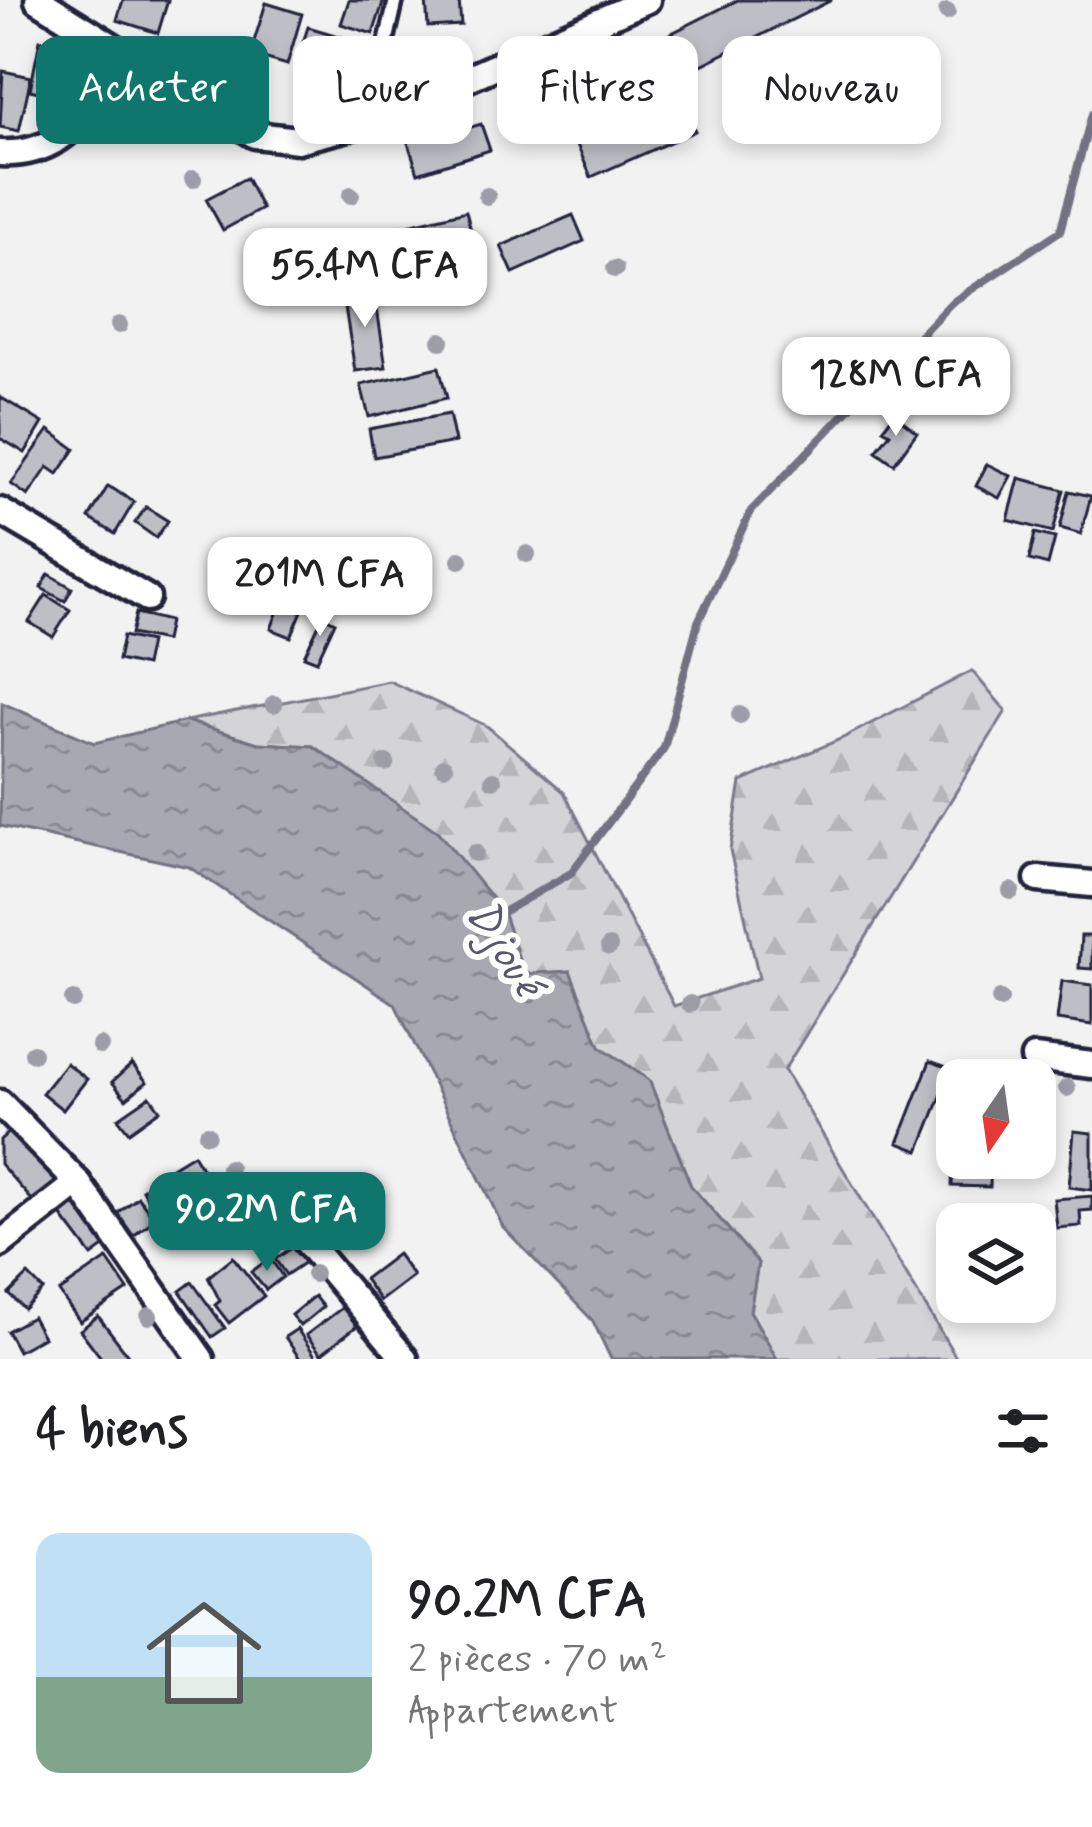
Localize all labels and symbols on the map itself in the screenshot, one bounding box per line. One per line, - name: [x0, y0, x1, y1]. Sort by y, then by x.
- pin: 55.4M CFA: [228, 228, 502, 330]
- pin: 128M CFA: [772, 337, 1020, 439]
- pin: 201M CFA: [196, 537, 444, 639]
- water label: Djoué: [451, 889, 559, 1013]
- north arrow: [936, 1059, 1056, 1179]
- pin: 90.2M CFA: [130, 1172, 404, 1274]

